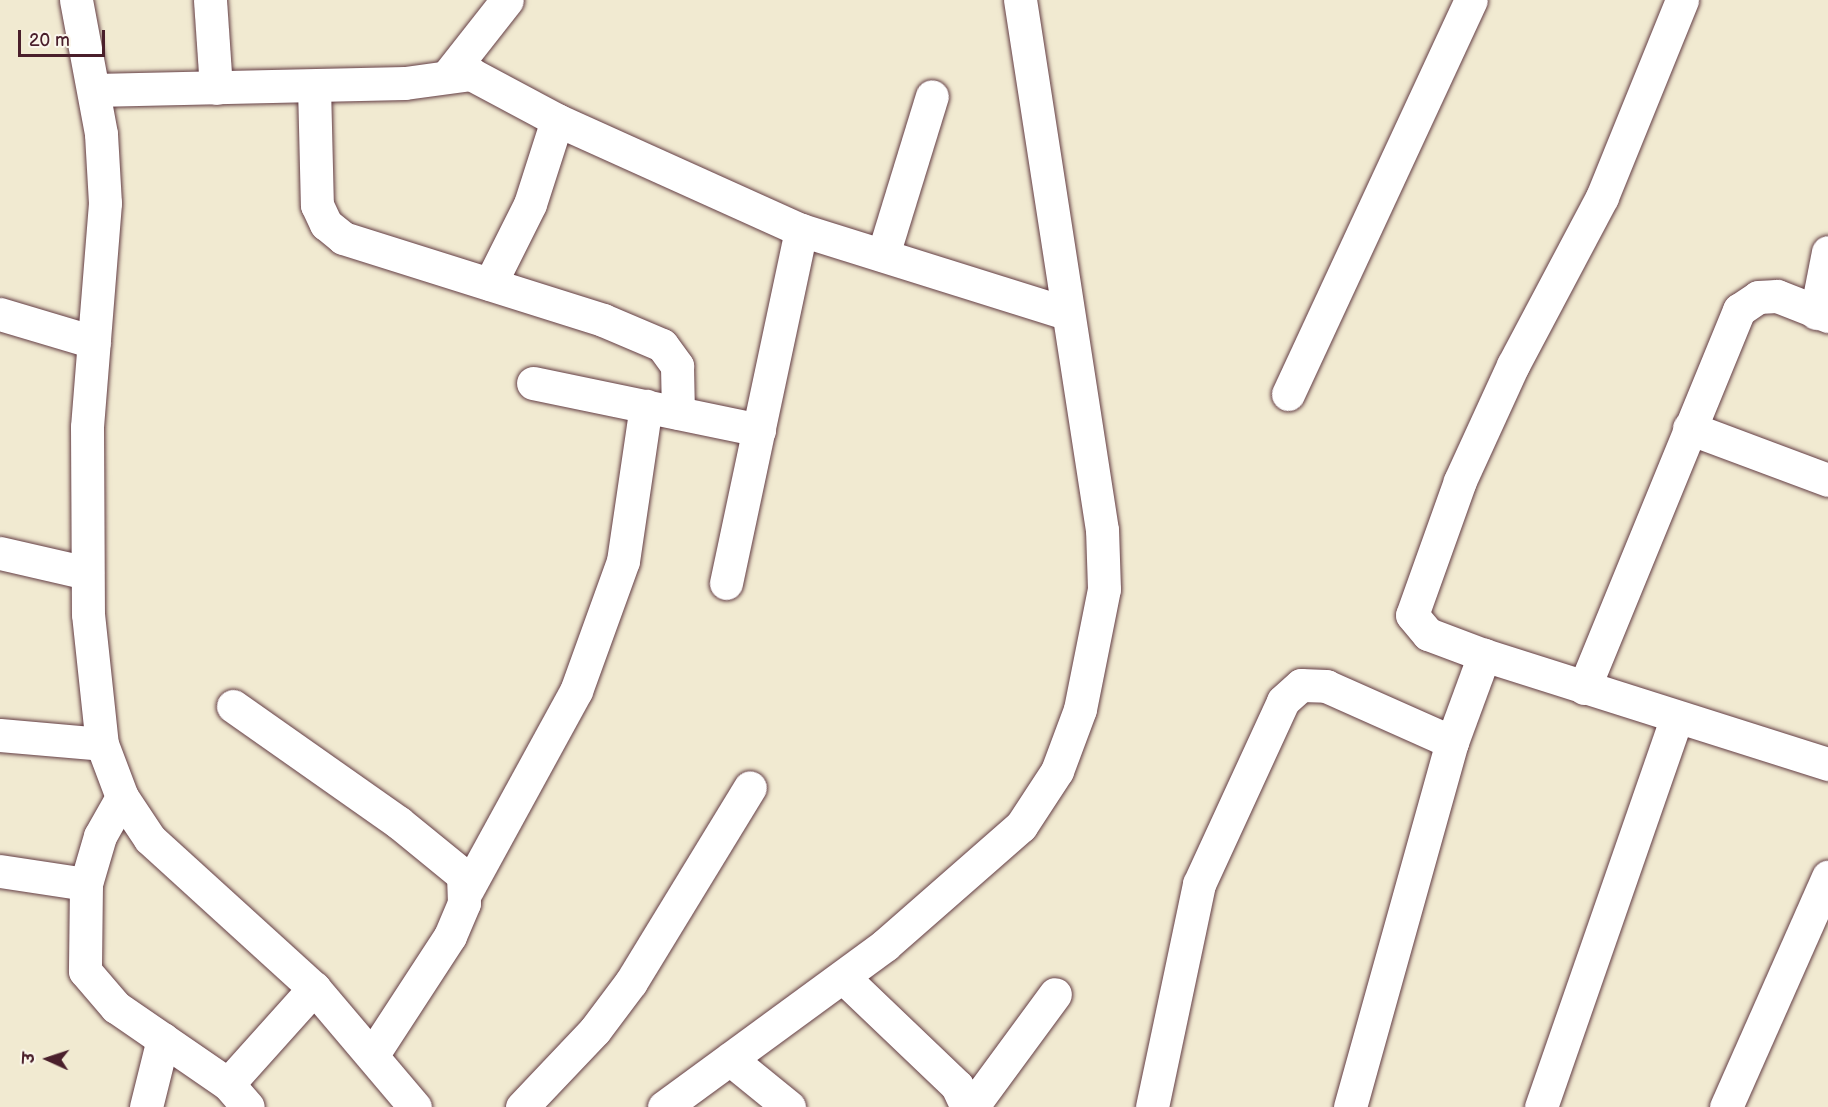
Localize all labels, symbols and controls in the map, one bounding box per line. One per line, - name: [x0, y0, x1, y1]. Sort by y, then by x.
- scale bar: [21, 18, 108, 56]
- text: 20 m: [29, 30, 70, 51]
- north arrow: [18, 1029, 78, 1089]
- text: उ: [20, 1052, 39, 1064]

